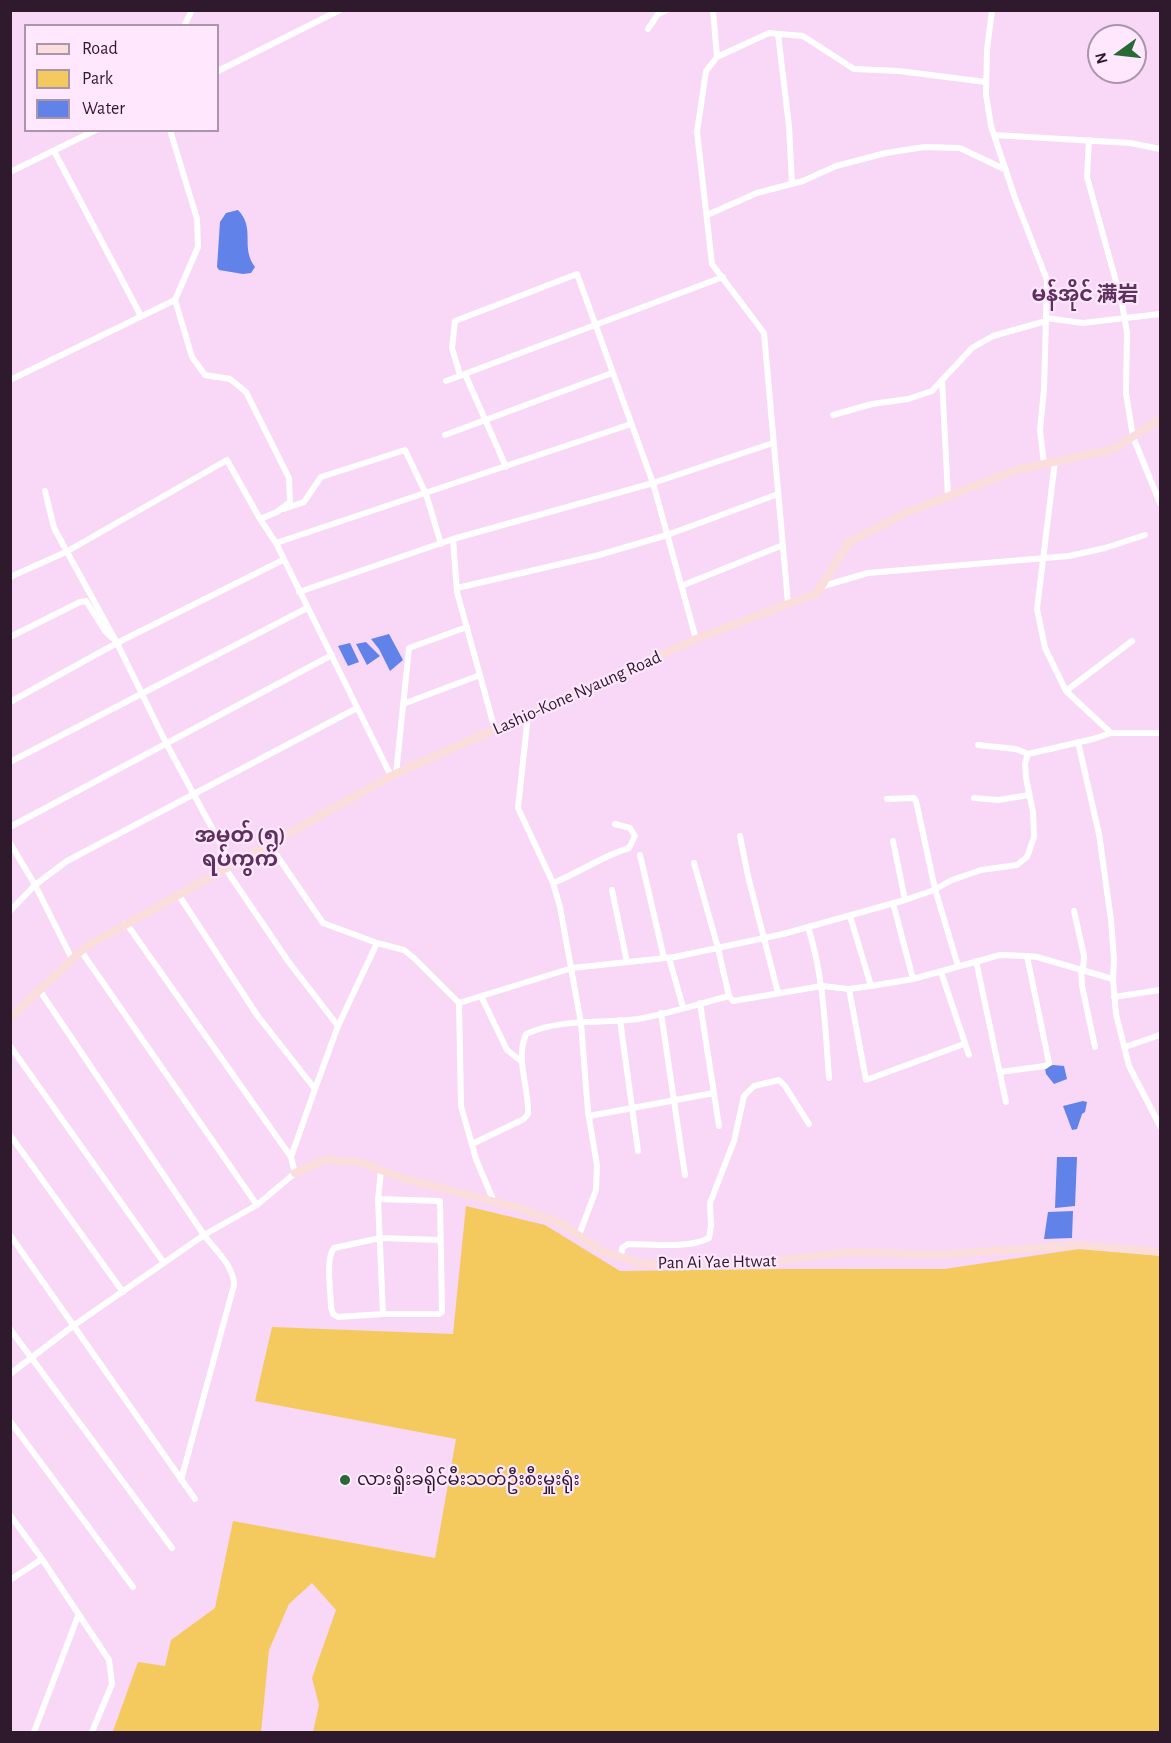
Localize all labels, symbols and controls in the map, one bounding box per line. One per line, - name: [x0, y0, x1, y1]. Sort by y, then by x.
- legend: [24, 24, 219, 132]
- north arrow: [1087, 24, 1147, 84]
- text: Road: [82, 40, 118, 58]
- text: N: [1092, 51, 1111, 66]
- text: Park: [82, 70, 113, 88]
- text: Water: [82, 100, 125, 118]
- district label: မန်အိုင် 满岩: [1032, 282, 1138, 308]
- street label: Lashio-Kone Nyaung Road: [490, 646, 664, 740]
- district label: အမှတ် (၅) ရပ်ကွက်: [195, 823, 285, 873]
- street label: Pan Ai Yae Htwat: [657, 1250, 777, 1274]
- place label: လားရှိုးခရိုင်မီးသတ်ဦးစီးမှူးရုံး: [357, 1469, 580, 1491]
- marker: လားရှိုးခရိုင်မီးသတ်ဦးစီးမှူးရုံး: [338, 1473, 352, 1487]

